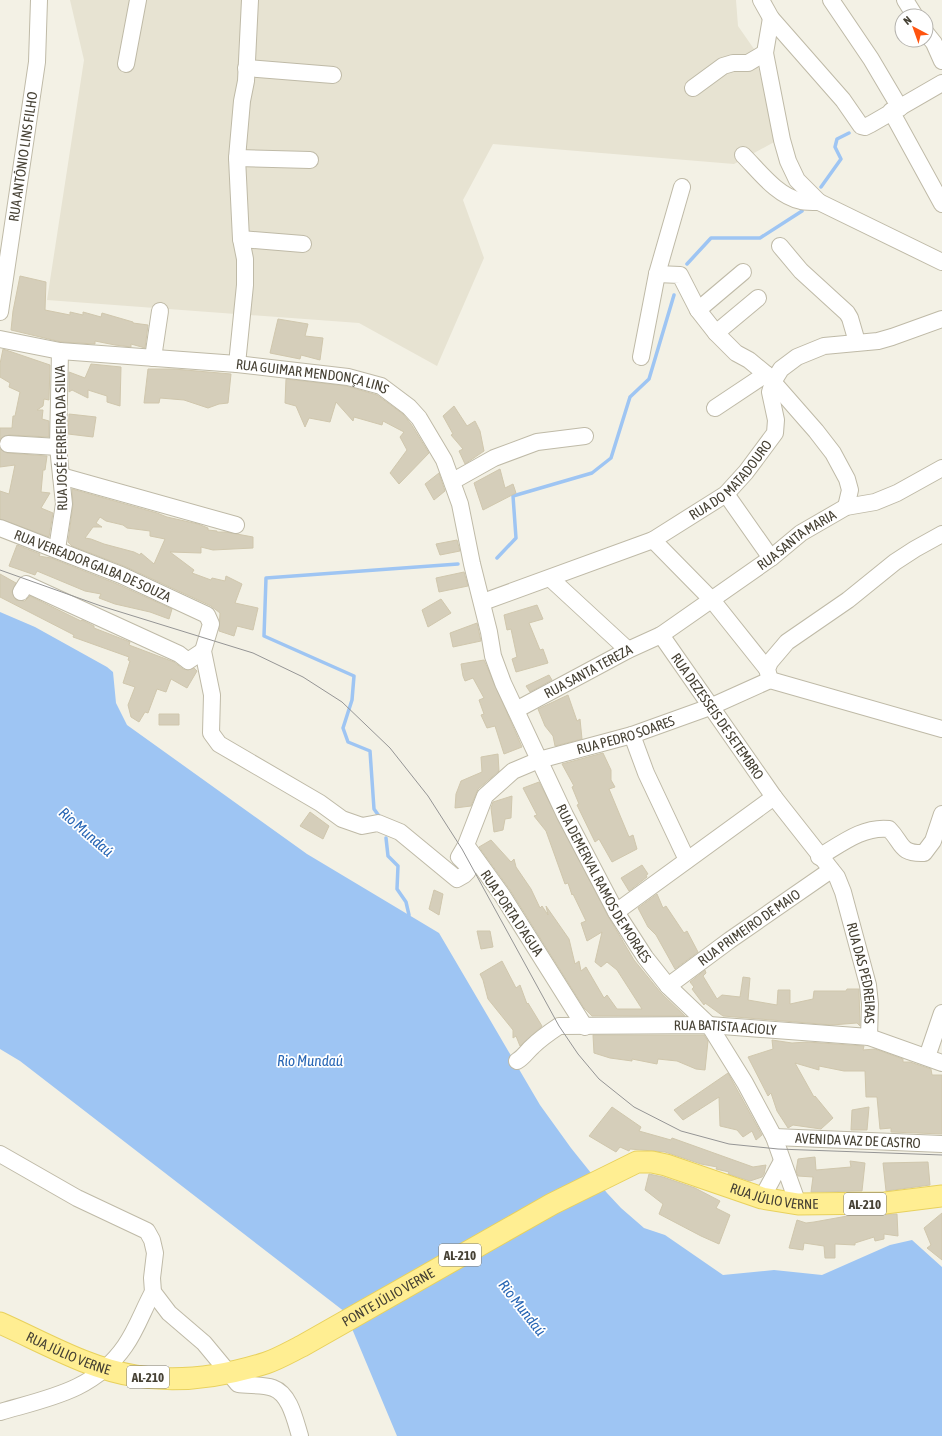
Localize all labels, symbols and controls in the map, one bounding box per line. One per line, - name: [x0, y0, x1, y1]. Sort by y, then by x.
- north arrow: [894, 8, 934, 48]
- text: N: [901, 14, 914, 27]
- street label: RUA ANTÔNIO LINS FILHO: [5, 91, 41, 223]
- street label: RUA GUIMAR MENDONÇA LINS: [235, 356, 392, 397]
- street label: RUA JOSÉ FERREIRA DA SILVA: [52, 365, 70, 511]
- street label: RUA DO MATADOURO: [686, 437, 775, 523]
- street label: RUA SANTA MARIA: [754, 507, 839, 573]
- street label: RUA VEREADOR GALBA DE SOUZA: [12, 526, 174, 605]
- street label: RUA SANTA TEREZA: [541, 641, 635, 701]
- street label: RUA DEZESSEIS DE SETEMBRO: [668, 650, 767, 782]
- street label: RUA PEDRO SOARES: [575, 712, 677, 758]
- street label: RUA DEMERVAL RAMOS DE MORAES: [553, 802, 654, 966]
- water label: Rio Mundaú: [56, 804, 117, 860]
- street label: RUA PORTA D'AGUA: [477, 867, 547, 959]
- street label: RUA PRIMEIRO DE MAIO: [695, 886, 803, 969]
- street label: RUA DAS PEDREIRAS: [844, 921, 878, 1024]
- street label: RUA BATISTA ACIOLY: [674, 1017, 778, 1038]
- water label: Rio Mundaú: [277, 1052, 343, 1069]
- street label: AVENIDA VAZ DE CASTRO: [795, 1130, 921, 1151]
- street label: RUA JÚLIO VERNE: [728, 1180, 818, 1212]
- road number: AL-210: [844, 1193, 886, 1215]
- road number: AL-210: [439, 1244, 481, 1266]
- street label: PONTE JÚLIO VERNE: [339, 1265, 437, 1330]
- water label: Rio Mundaú: [495, 1276, 549, 1339]
- street label: RUA JÚLIO VERNE: [24, 1328, 113, 1378]
- road number: AL-210: [127, 1366, 169, 1388]

